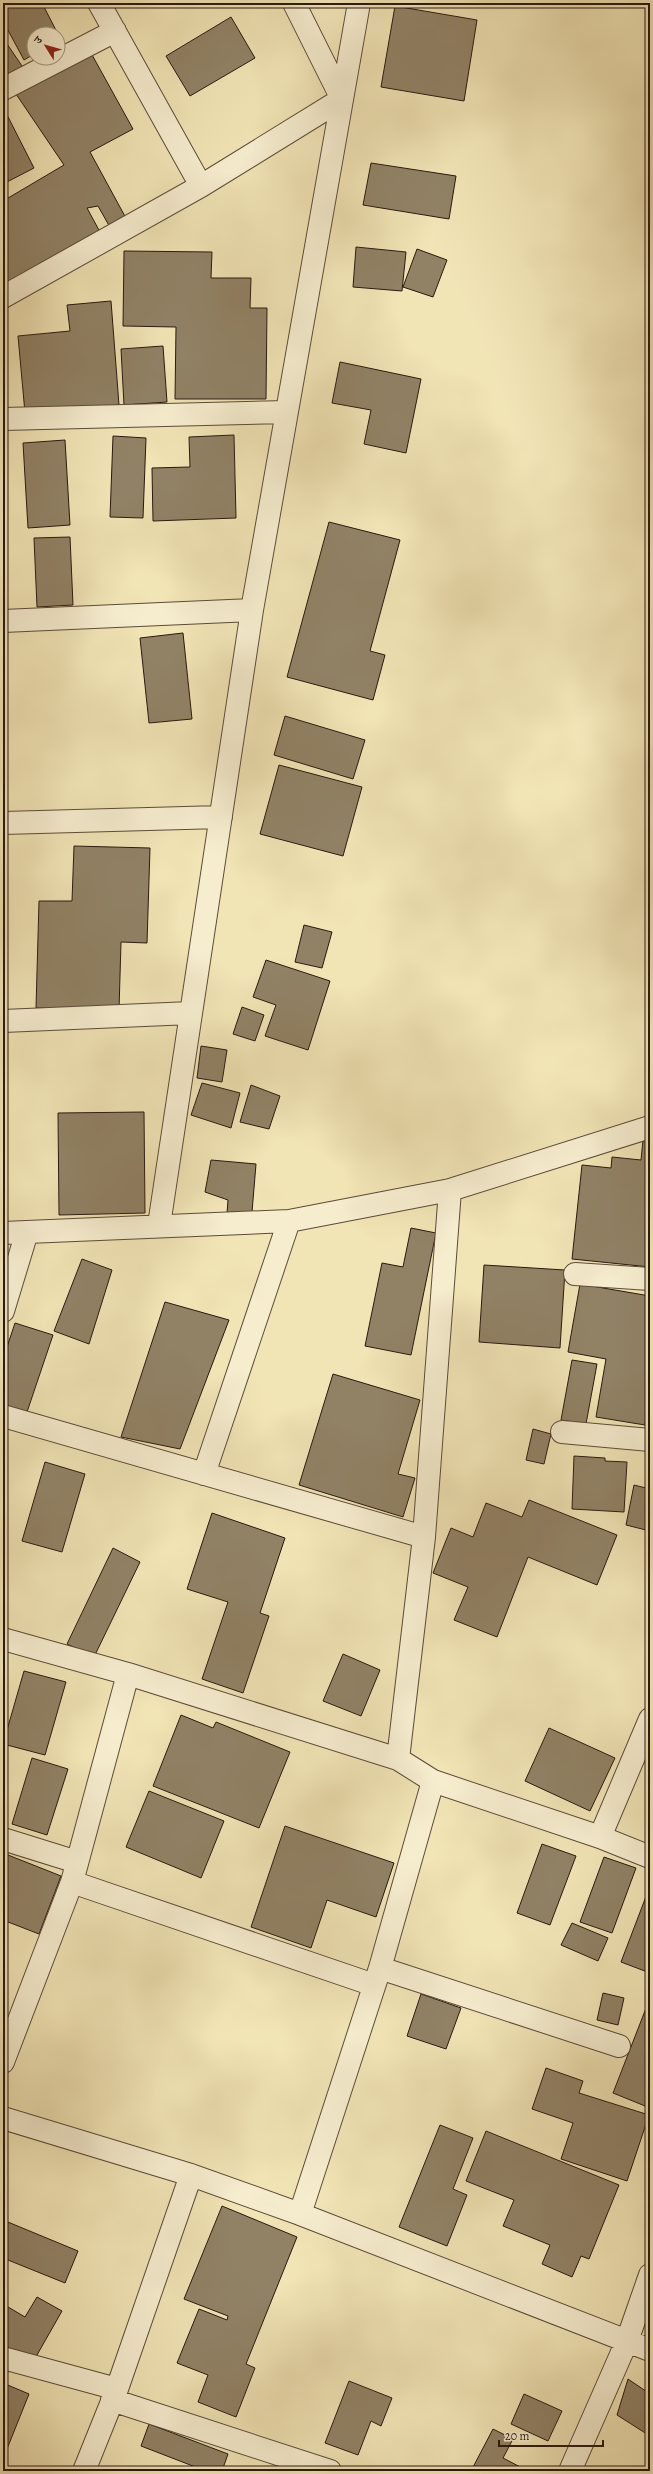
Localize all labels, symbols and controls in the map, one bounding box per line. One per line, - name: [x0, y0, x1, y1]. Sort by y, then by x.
- north arrow: [26, 26, 66, 66]
- text: उ: [30, 32, 47, 48]
- scale bar: [499, 2422, 603, 2448]
- text: 20 m: [505, 2428, 529, 2444]

